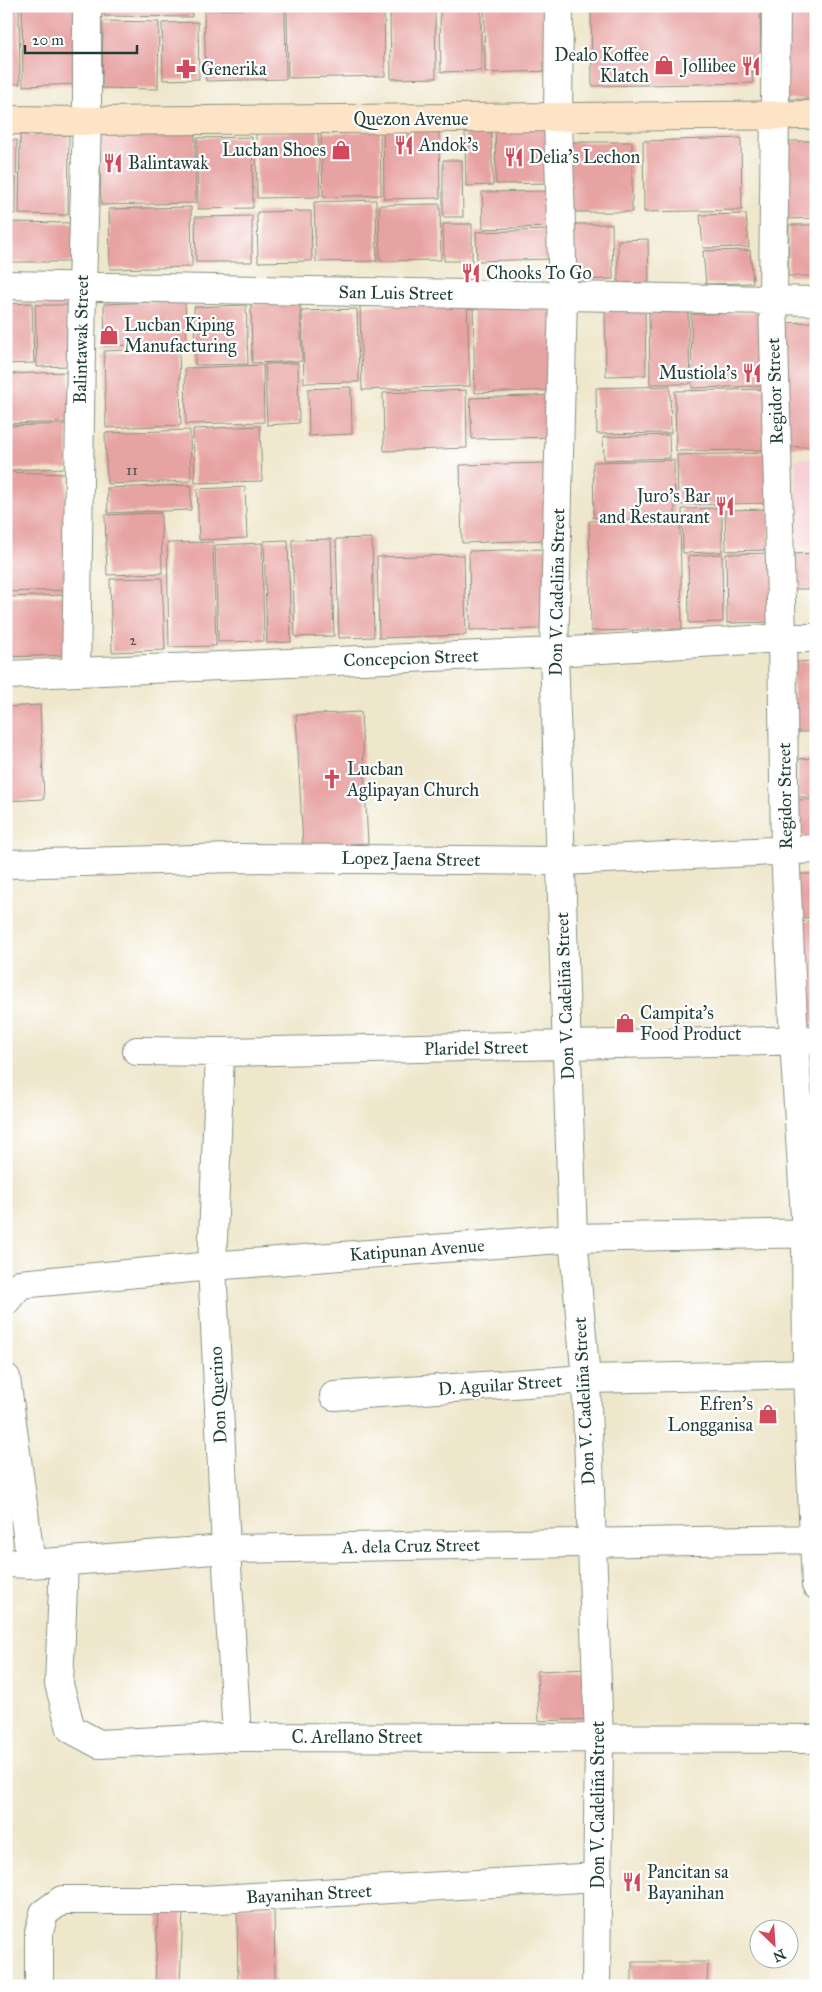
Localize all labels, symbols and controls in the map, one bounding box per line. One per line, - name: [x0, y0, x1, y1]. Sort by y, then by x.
- scale bar: [25, 22, 138, 54]
- text: 20 m: [32, 31, 64, 49]
- place label: Dealo Koffee Klatch: [554, 44, 649, 87]
- shop icon: Dealo Koffee Klatch: [653, 54, 675, 76]
- place label: Jollibee: [680, 55, 736, 78]
- restaurant icon: Jollibee: [740, 55, 762, 77]
- pharmacy icon: Generika: [175, 58, 197, 80]
- place label: Generika: [201, 58, 267, 80]
- street label: Quezon Avenue: [353, 108, 469, 130]
- restaurant icon: Andok's: [393, 134, 415, 156]
- place label: Andok's: [418, 134, 478, 156]
- place label: Lucban Shoes: [222, 139, 326, 161]
- shop icon: Lucban Shoes: [330, 139, 352, 161]
- restaurant icon: Delia's Lechon: [503, 146, 525, 168]
- place label: Delia's Lechon: [529, 146, 640, 168]
- restaurant icon: Balintawak: [102, 152, 124, 174]
- place label: Balintawak: [128, 152, 209, 174]
- restaurant icon: Chooks To Go: [460, 262, 482, 284]
- place label: Chooks To Go: [486, 262, 592, 284]
- street label: Balintawak Street: [69, 274, 93, 404]
- street label: San Luis Street: [339, 281, 454, 305]
- place label: Lucban Kiping Manufacturing: [124, 314, 237, 358]
- shop icon: Lucban Kiping Manufacturing: [98, 324, 120, 346]
- street label: Regidor Street: [762, 337, 789, 445]
- place label: Mustiola's: [659, 362, 737, 384]
- restaurant icon: Mustiola's: [741, 362, 763, 384]
- house number: 11: [126, 461, 138, 479]
- place label: Juro's Bar and Restaurant: [599, 485, 711, 528]
- restaurant icon: Juro's Bar and Restaurant: [714, 495, 736, 517]
- street label: Don V. Cadeliña Street: [545, 507, 569, 676]
- house number: 2: [129, 631, 137, 649]
- street label: Concepcion Street: [343, 645, 480, 671]
- street label: Regidor Street: [773, 742, 798, 850]
- place label: Lucban Aglipayan Church: [346, 758, 479, 802]
- church icon: Lucban Aglipayan Church: [321, 768, 343, 790]
- street label: Lopez Jaena Street: [341, 847, 481, 872]
- street label: Don V. Cadeliña Street: [551, 911, 579, 1080]
- place label: Campita's Food Product: [640, 1002, 742, 1045]
- shop icon: Campita's Food Product: [614, 1012, 636, 1034]
- street label: Plaridel Street: [424, 1036, 529, 1060]
- street label: Katipunan Avenue: [349, 1234, 485, 1266]
- street label: Don V. Cadeliña Street: [569, 1316, 599, 1486]
- street label: Don Querino: [204, 1346, 232, 1444]
- street label: D. Aguilar Street: [437, 1370, 564, 1401]
- place label: Efren's Longganisa: [668, 1393, 753, 1437]
- shop icon: Efren's Longganisa: [757, 1403, 779, 1425]
- street label: A. dela Cruz Street: [341, 1534, 481, 1558]
- street label: Don V. Cadeliña Street: [587, 1720, 609, 1889]
- street label: C. Arellano Street: [291, 1726, 423, 1748]
- place label: Pancitan sa Bayanihan: [647, 1861, 729, 1904]
- restaurant icon: Pancitan sa Bayanihan: [621, 1871, 643, 1893]
- street label: Bayanihan Street: [246, 1880, 373, 1908]
- north arrow: [750, 1920, 800, 1970]
- text: N: [770, 1945, 788, 1966]

